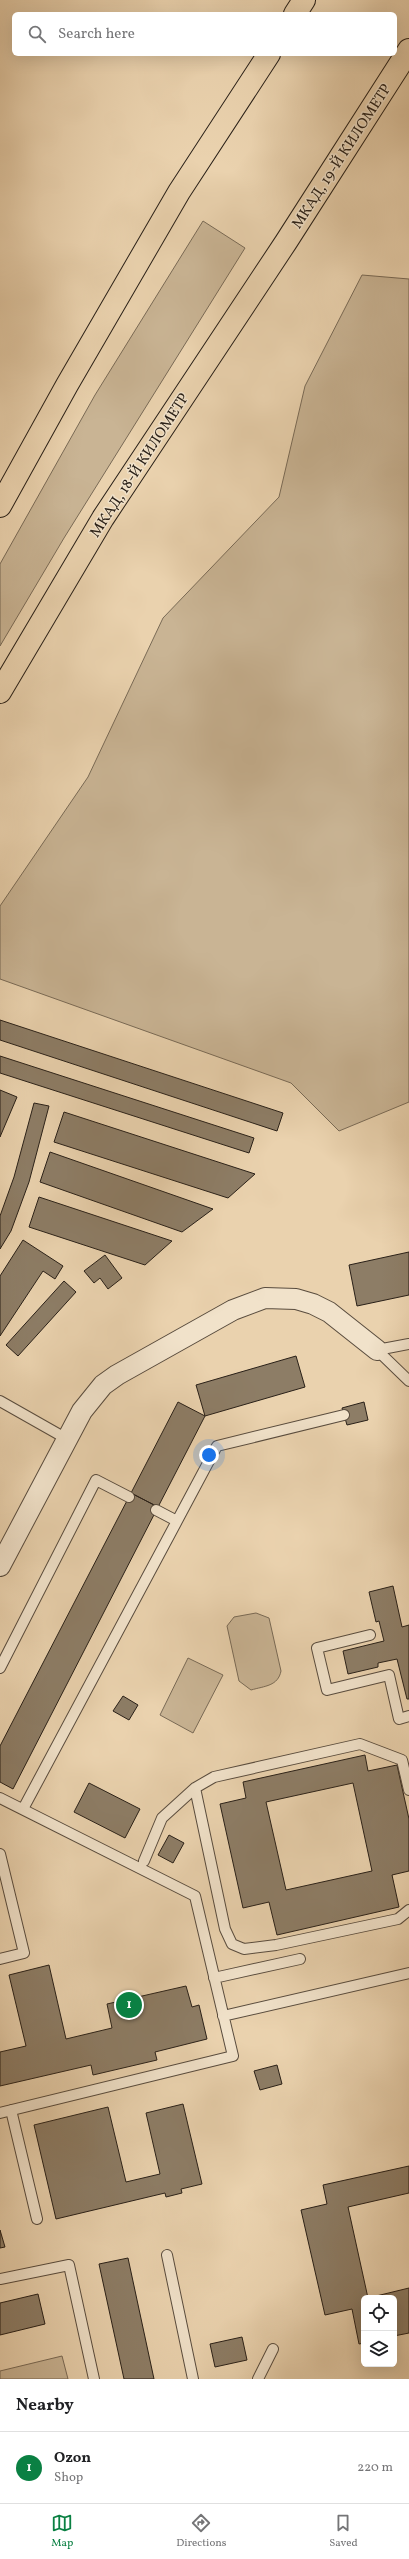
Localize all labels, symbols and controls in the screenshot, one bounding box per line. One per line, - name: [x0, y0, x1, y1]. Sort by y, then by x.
- search box: [12, 12, 397, 56]
- icon: search: [26, 23, 48, 45]
- text: Search here: [58, 24, 135, 45]
- street label: МКАД, 19-Й КИЛОМЕТР: [287, 80, 397, 233]
- street label: МКАД, 18-Й КИЛОМЕТР: [86, 389, 195, 542]
- your location: [199, 1445, 219, 1465]
- pin: 1: [116, 1990, 142, 2020]
- map controls: [361, 2295, 397, 2367]
- button: locate: [361, 2295, 397, 2331]
- button: layers: [361, 2331, 397, 2367]
- text: Nearby: [16, 2394, 74, 2417]
- text: Ozon: [54, 2448, 91, 2469]
- text: 1: [26, 2459, 32, 2477]
- text: 220 m: [357, 2459, 393, 2477]
- text: Shop: [54, 2469, 83, 2487]
- tab: Map: [51, 2512, 73, 2551]
- tab: Directions: [176, 2512, 227, 2551]
- tab: Saved: [329, 2512, 358, 2551]

